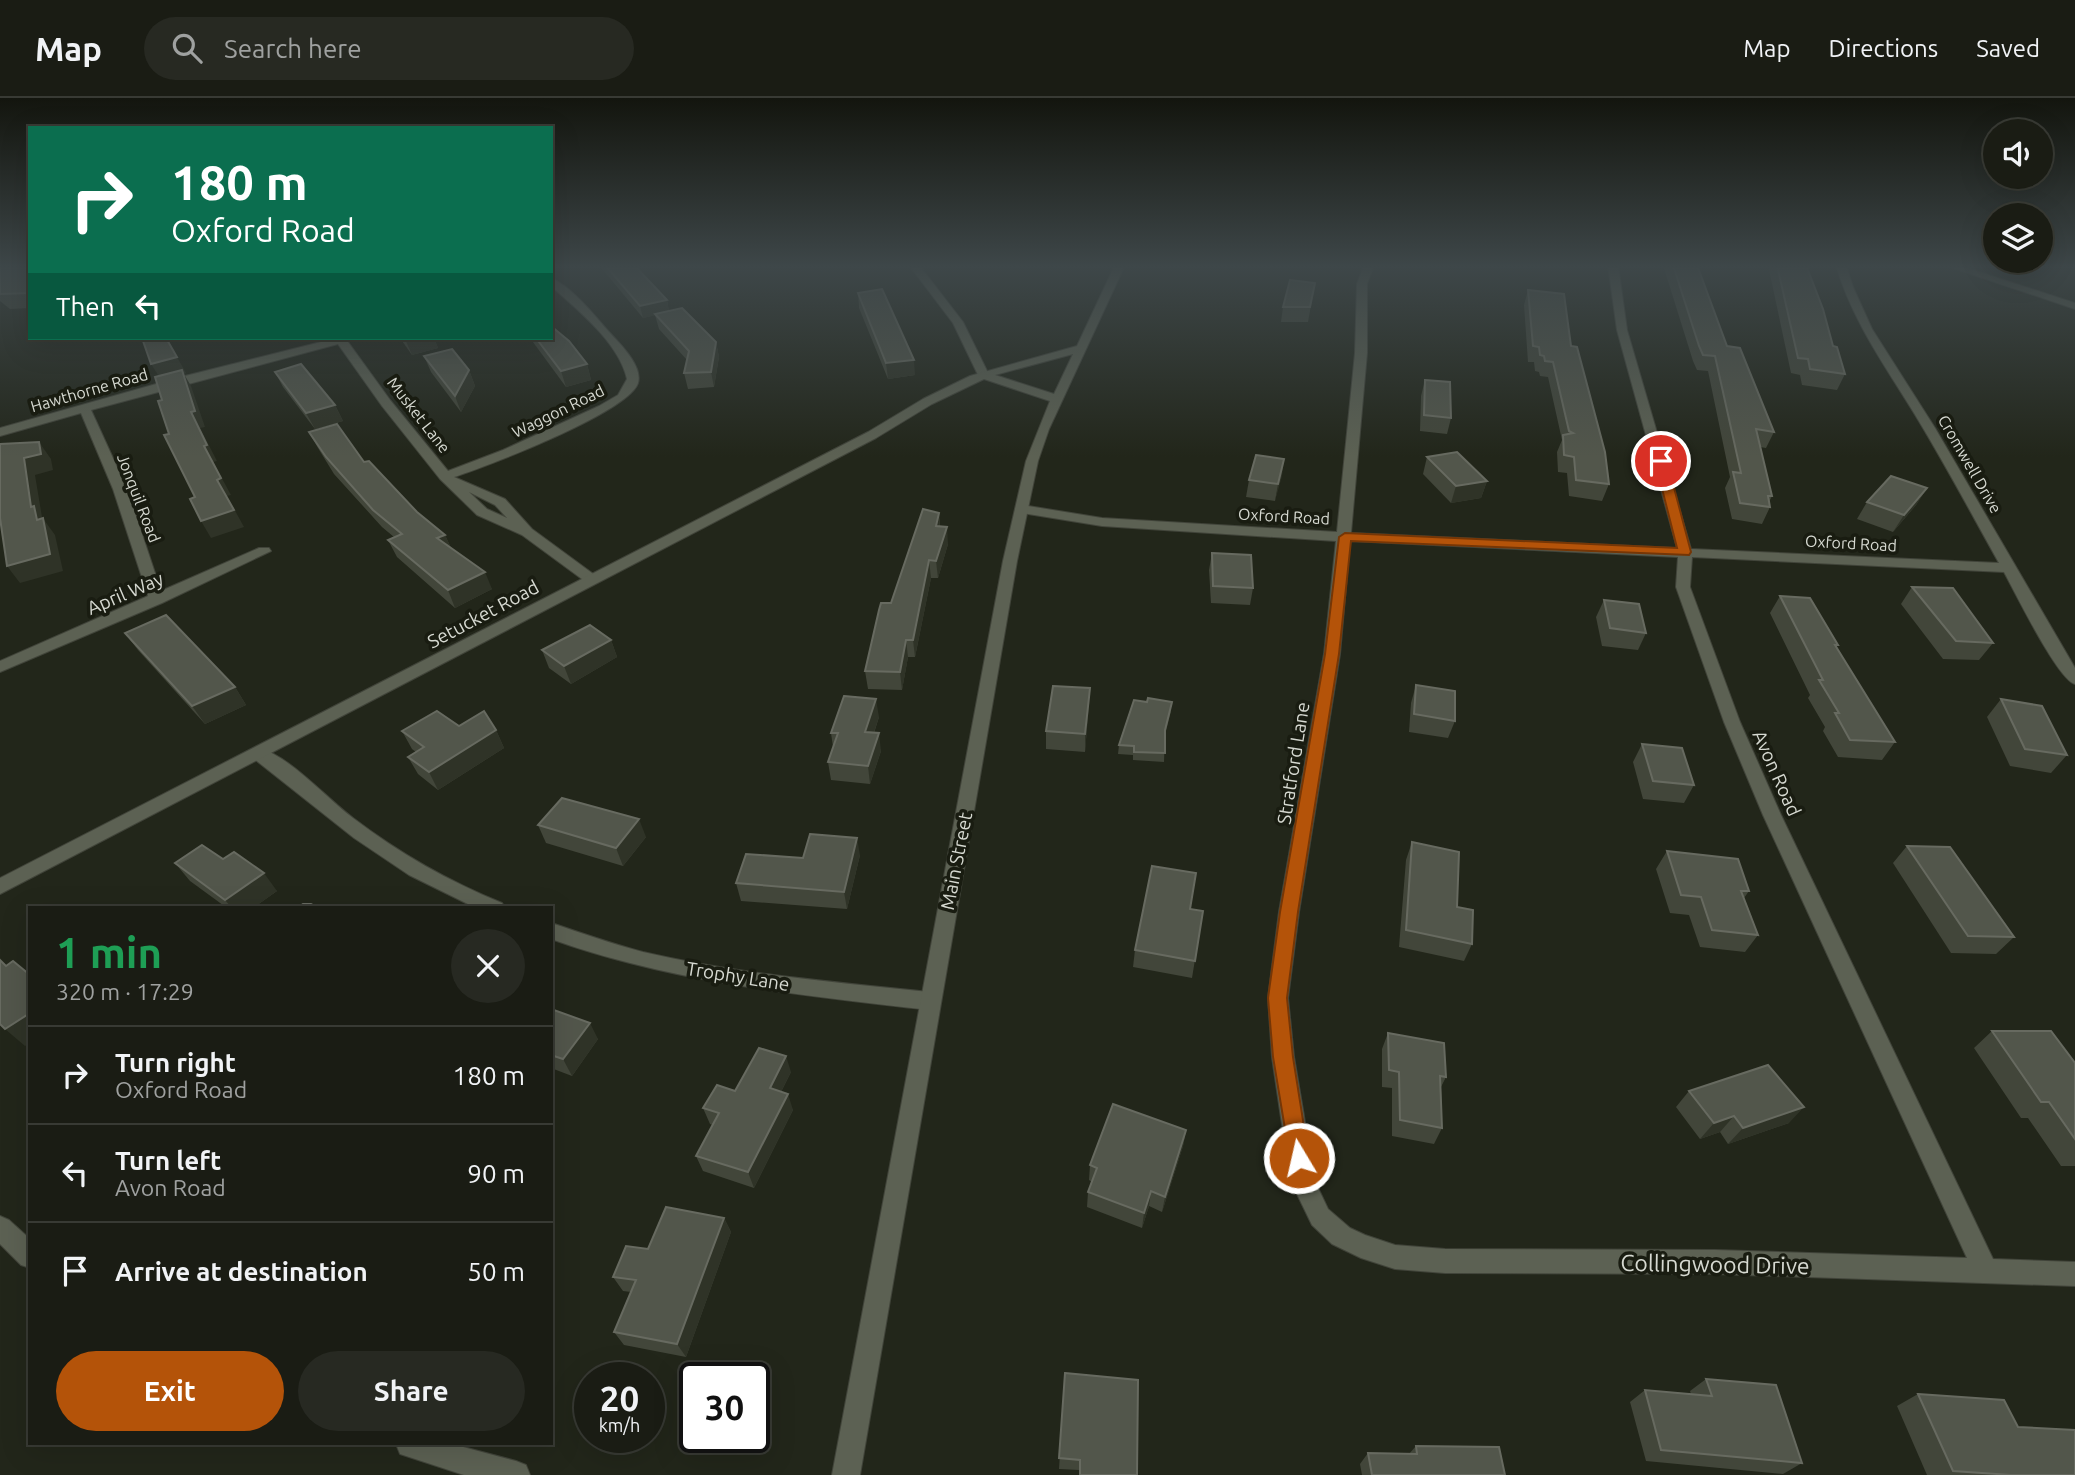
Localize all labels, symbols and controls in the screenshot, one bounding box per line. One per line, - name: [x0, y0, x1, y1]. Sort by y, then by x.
- search box: [144, 17, 634, 80]
- icon: search: [168, 29, 206, 67]
- text: Map: [35, 30, 102, 67]
- text: Search here: [224, 34, 362, 63]
- text: Map: [1743, 35, 1790, 62]
- text: Directions: [1828, 35, 1938, 62]
- text: Saved: [1976, 35, 2040, 62]
- map controls: [1983, 119, 2053, 273]
- button: sound: [1983, 119, 2053, 189]
- icon: right: [56, 154, 147, 245]
- text: 180 m: [171, 154, 308, 209]
- button: layers: [1983, 203, 2053, 273]
- text: Oxford Road: [171, 212, 355, 248]
- icon: left: [129, 287, 167, 325]
- text: Then: [56, 292, 115, 321]
- street label: Hawthorne Road: [28, 365, 150, 415]
- street label: Musket Lane: [384, 374, 454, 456]
- street label: Waggon Road: [509, 381, 607, 441]
- street label: Cromwell Drive: [1935, 412, 2005, 516]
- pin: [1631, 431, 1691, 491]
- icon: arrive: [1642, 442, 1680, 480]
- street label: Jonquil Road: [114, 451, 164, 545]
- street label: Oxford Road: [1238, 505, 1330, 527]
- street label: Oxford Road: [1805, 532, 1897, 554]
- street label: April Way: [84, 567, 166, 619]
- street label: Setucket Road: [424, 575, 542, 653]
- street label: Stratford Lane: [1272, 700, 1314, 826]
- street label: Avon Road: [1748, 727, 1806, 819]
- street label: Main Street: [936, 810, 976, 912]
- text: 1 min: [56, 929, 162, 976]
- button: close: [451, 929, 525, 1003]
- street label: Trophy Lane: [685, 957, 791, 995]
- text: 320 m · 17:29: [56, 979, 194, 1004]
- text: Turn right: [115, 1048, 236, 1077]
- icon: right: [56, 1056, 94, 1094]
- text: 180 m: [453, 1061, 525, 1090]
- text: Oxford Road: [115, 1077, 247, 1102]
- position arrow: [1262, 1121, 1336, 1195]
- text: Turn left: [115, 1146, 221, 1175]
- icon: left: [56, 1154, 94, 1192]
- text: 90 m: [467, 1159, 525, 1188]
- text: Avon Road: [115, 1175, 226, 1200]
- street label: Collingwood Drive: [1620, 1250, 1810, 1278]
- icon: arrive: [56, 1252, 94, 1290]
- text: Arrive at destination: [115, 1257, 368, 1286]
- text: 50 m: [467, 1257, 525, 1286]
- button: Exit: [56, 1351, 284, 1431]
- button: Share: [298, 1351, 525, 1431]
- speed limit sign: 30: [679, 1362, 770, 1453]
- text: 20: [600, 1378, 639, 1418]
- text: km/h: [599, 1415, 640, 1435]

